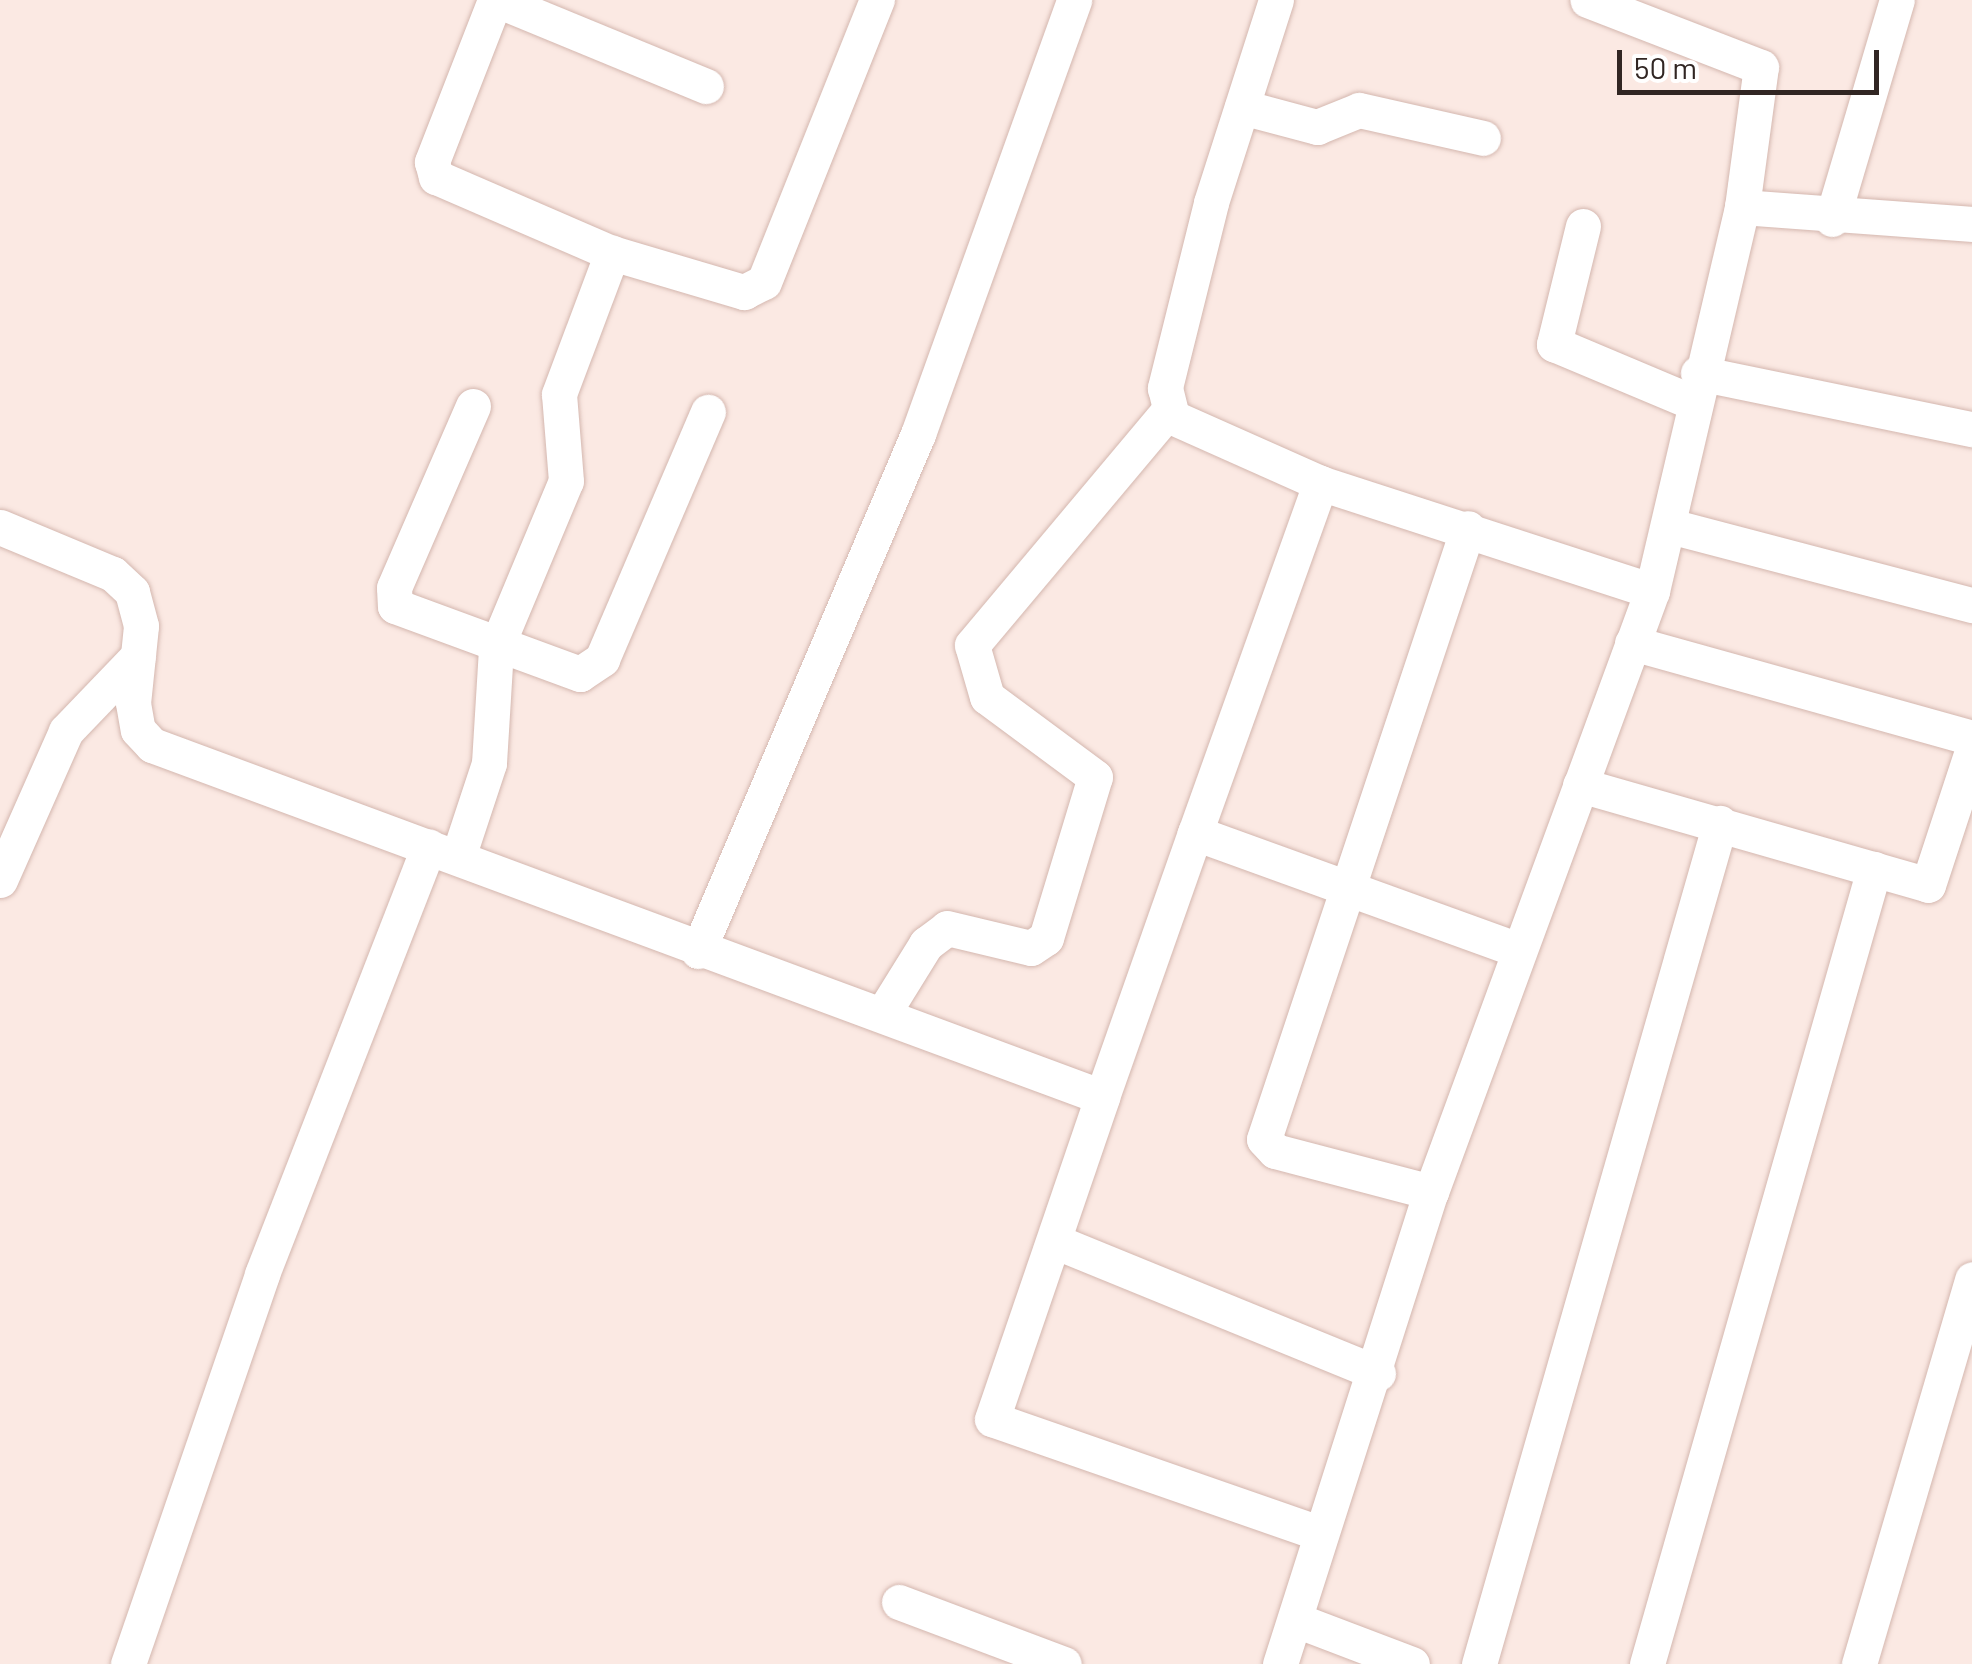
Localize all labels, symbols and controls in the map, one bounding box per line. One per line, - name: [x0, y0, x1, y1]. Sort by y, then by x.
- scale bar: [1622, 30, 1884, 92]
- text: 50 m: [1634, 49, 1697, 85]

